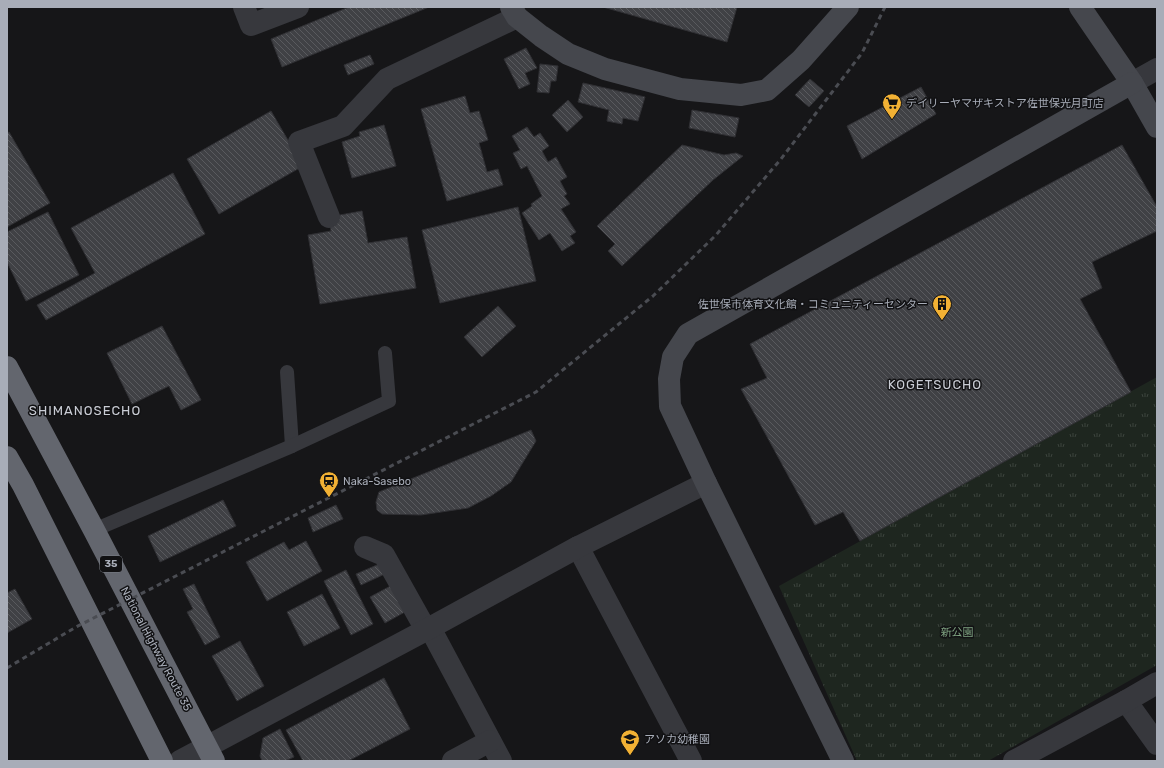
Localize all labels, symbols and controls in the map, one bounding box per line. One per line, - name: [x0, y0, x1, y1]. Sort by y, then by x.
- supermarket icon: デイリーヤマザキストア佐世保光月町店: [881, 92, 903, 120]
- place label: デイリーヤマザキストア佐世保光月町店: [906, 97, 1104, 110]
- building icon: 佐世保市体育文化館・コミュニティーセンター: [931, 293, 953, 321]
- place label: 佐世保市体育文化館・コミュニティーセンター: [698, 298, 928, 311]
- district label: KOGETSUCHO: [888, 377, 982, 392]
- district label: SHIMANOSECHO: [29, 403, 141, 418]
- station icon: Naka-Sasebo: [318, 470, 340, 498]
- place label: Naka-Sasebo: [343, 475, 411, 488]
- road number: 35: [100, 556, 122, 572]
- street label: National Highway Route 35: [118, 585, 194, 713]
- park label: 新公園: [941, 626, 974, 639]
- school or university icon: アソカ幼稚園: [619, 728, 641, 756]
- place label: アソカ幼稚園: [644, 733, 710, 746]

